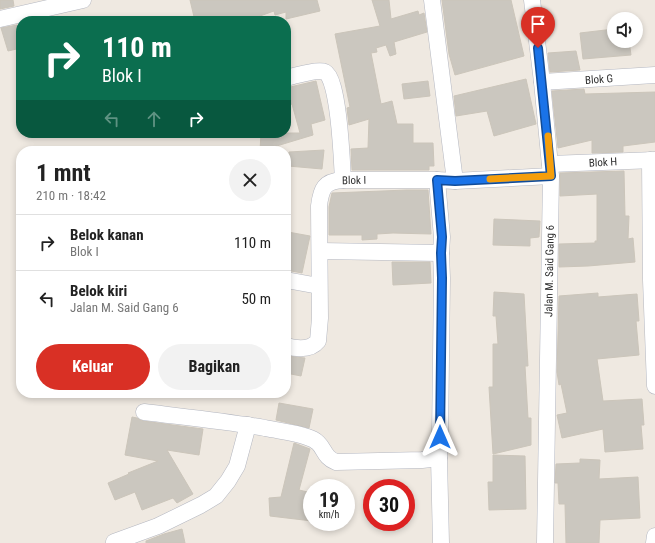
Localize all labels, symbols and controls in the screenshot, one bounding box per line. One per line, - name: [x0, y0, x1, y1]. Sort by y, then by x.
- pin: [521, 7.0, 555, 48]
- map controls: [607, 12, 643, 48]
- button: sound: [607, 12, 643, 48]
- icon: arrive: [527, 13, 549, 35]
- text: 110 m: [102, 31, 172, 64]
- icon: right: [36, 32, 88, 84]
- text: Blok I: [102, 65, 142, 86]
- street label: Blok G: [585, 72, 613, 87]
- icon: left: [101, 108, 123, 130]
- icon: ahead: [143, 108, 165, 130]
- icon: right: [185, 108, 207, 130]
- street label: Blok H: [589, 155, 618, 170]
- text: 1 mnt: [36, 159, 91, 187]
- button: close: [229, 159, 271, 201]
- street label: Blok I: [342, 174, 366, 187]
- text: 210 m · 18:42: [36, 188, 106, 203]
- street label: Jalan M. Said Gang 6: [542, 225, 557, 317]
- text: Belok kanan: [70, 226, 144, 244]
- icon: right: [36, 232, 58, 254]
- text: 110 m: [234, 234, 271, 252]
- text: Blok I: [70, 244, 99, 259]
- text: Belok kiri: [70, 282, 127, 300]
- icon: left: [36, 288, 58, 310]
- text: 50 m: [241, 290, 271, 308]
- text: Jalan M. Said Gang 6: [70, 300, 179, 315]
- button: Keluar: [36, 344, 150, 390]
- button: Bagikan: [158, 344, 271, 390]
- position arrow: [419, 416, 461, 458]
- speed limit sign: 30: [363, 479, 415, 531]
- text: 19: [319, 488, 339, 512]
- text: km/h: [319, 509, 339, 520]

